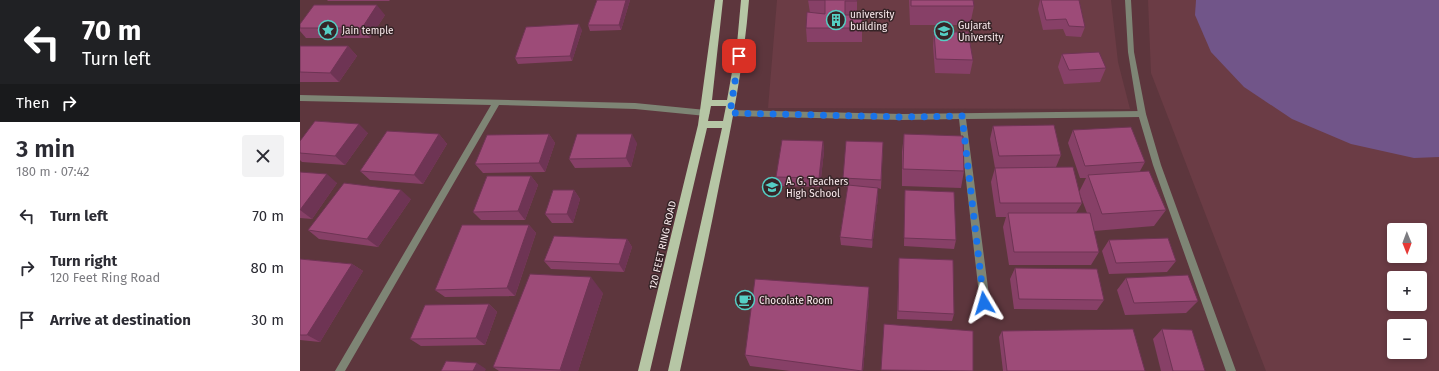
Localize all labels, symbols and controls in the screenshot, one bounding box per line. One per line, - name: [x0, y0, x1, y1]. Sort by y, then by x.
- building icon: university building: [825, 9, 847, 31]
- place label: university building: [850, 9, 895, 33]
- text: 70 m: [82, 14, 141, 47]
- icon: left: [16, 16, 68, 68]
- place icon: Jain temple: [317, 19, 339, 41]
- school or university icon: Gujarat University: [933, 20, 955, 42]
- place label: Gujarat University: [958, 20, 1003, 44]
- place label: Jain temple: [342, 25, 394, 37]
- pin: [722, 39, 756, 73]
- icon: arrive: [728, 45, 750, 67]
- text: Turn left: [82, 48, 151, 70]
- icon: right: [58, 92, 80, 114]
- text: Then: [16, 94, 50, 112]
- text: 3 min: [16, 135, 75, 163]
- button: close: [242, 135, 284, 177]
- text: 180 m · 07:42: [16, 164, 90, 179]
- school or university icon: A. G. Teachers High School: [761, 176, 783, 198]
- place label: A. G. Teachers High School: [786, 176, 848, 200]
- street label: 120 FEET RING ROAD: [647, 200, 679, 291]
- icon: left: [16, 205, 38, 227]
- text: Turn left: [50, 207, 108, 225]
- text: 70 m: [252, 207, 284, 225]
- north arrow: [1387, 223, 1427, 263]
- map controls: [1387, 223, 1427, 359]
- text: Turn right: [50, 252, 117, 270]
- icon: right: [16, 257, 38, 279]
- text: 80 m: [251, 259, 284, 277]
- text: 120 Feet Ring Road: [50, 270, 160, 285]
- button: +: [1387, 271, 1427, 311]
- position arrow: [963, 282, 1005, 324]
- cafe icon: Chocolate Room: [734, 289, 756, 311]
- place label: Chocolate Room: [759, 295, 833, 307]
- icon: arrive: [16, 309, 38, 331]
- text: Arrive at destination: [50, 311, 191, 329]
- text: 30 m: [251, 311, 284, 329]
- button: −: [1387, 319, 1427, 359]

